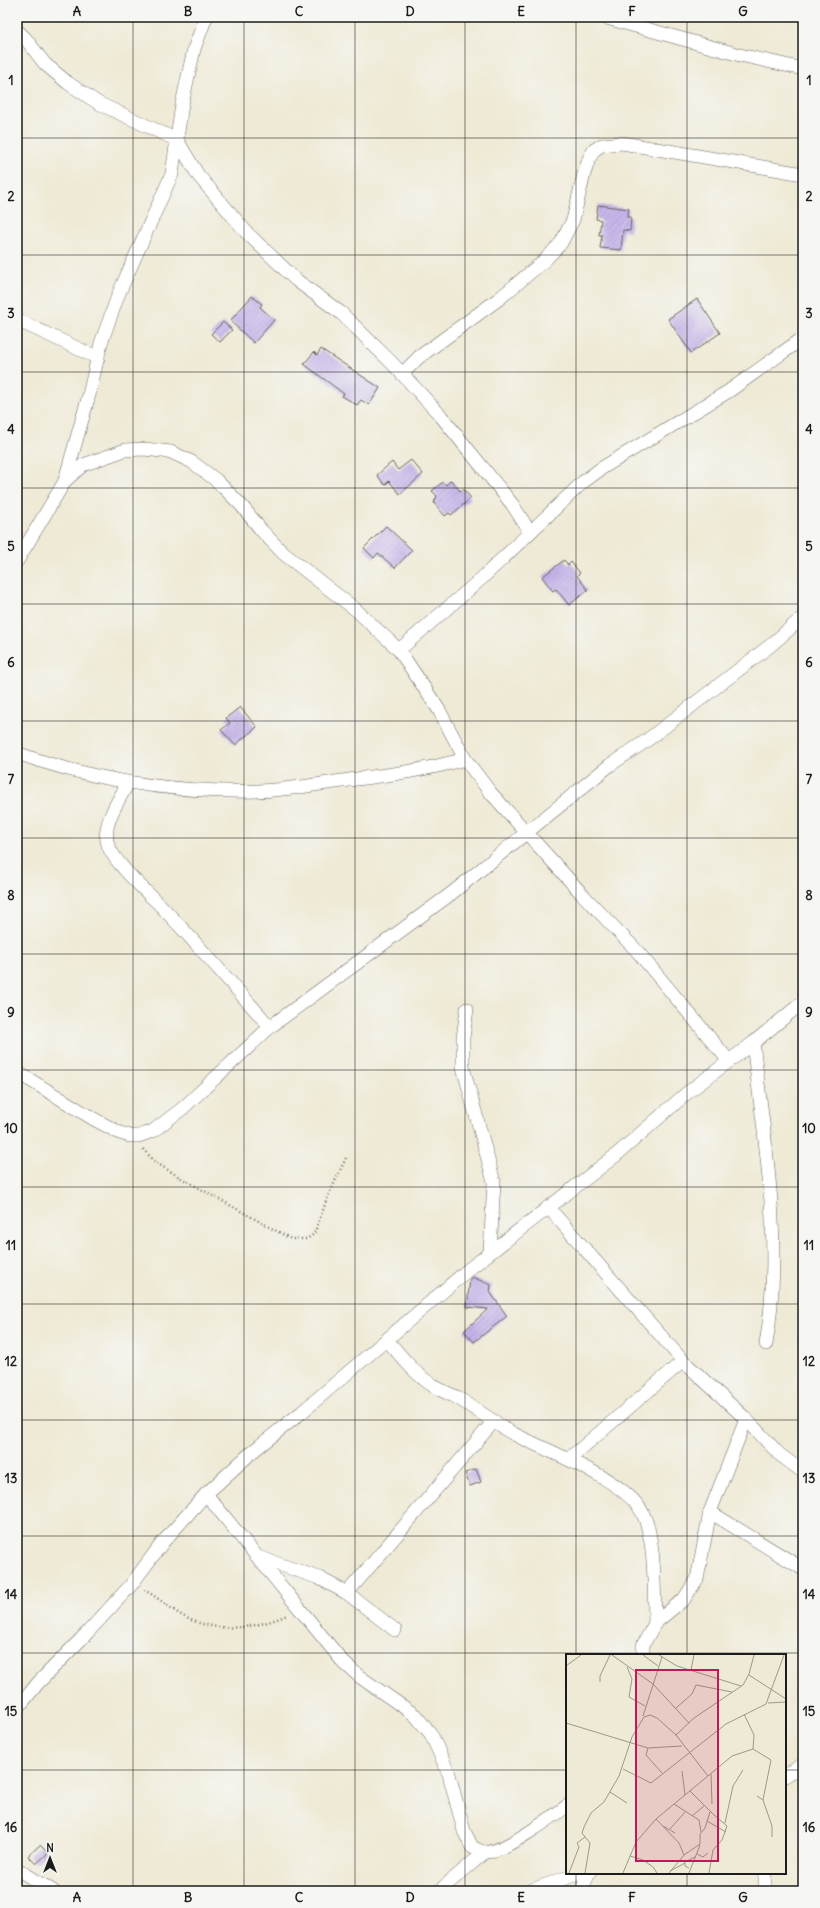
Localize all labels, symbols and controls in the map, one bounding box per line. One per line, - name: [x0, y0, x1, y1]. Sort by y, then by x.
- text: A: [73, 3, 82, 20]
- text: B: [184, 3, 193, 20]
- text: C: [295, 3, 304, 20]
- text: D: [405, 3, 415, 20]
- text: E: [517, 3, 525, 20]
- text: F: [628, 3, 636, 20]
- text: G: [738, 3, 748, 20]
- text: 1: [8, 72, 14, 89]
- text: 1: [806, 72, 812, 89]
- text: 2: [7, 188, 15, 205]
- text: 2: [805, 188, 813, 205]
- text: 3: [7, 305, 15, 322]
- text: 3: [805, 305, 813, 322]
- text: 4: [7, 421, 15, 438]
- text: 4: [805, 421, 813, 438]
- text: 5: [7, 538, 15, 555]
- text: 5: [805, 538, 813, 555]
- text: 6: [7, 654, 15, 671]
- text: 6: [805, 654, 813, 671]
- text: 7: [8, 771, 15, 788]
- text: 7: [806, 771, 813, 788]
- text: 8: [7, 887, 15, 904]
- text: 8: [805, 887, 813, 904]
- text: 9: [7, 1004, 15, 1021]
- text: 9: [805, 1004, 813, 1021]
- text: 10: [4, 1120, 18, 1137]
- text: 10: [802, 1120, 816, 1137]
- text: 11: [6, 1237, 16, 1254]
- text: 11: [804, 1237, 814, 1254]
- text: 12: [5, 1353, 17, 1370]
- text: 12: [803, 1353, 815, 1370]
- text: 13: [5, 1470, 17, 1487]
- text: 13: [803, 1470, 815, 1487]
- text: 14: [5, 1586, 18, 1603]
- text: 14: [803, 1586, 816, 1603]
- inset map: [566, 1654, 786, 1874]
- text: 15: [5, 1703, 18, 1720]
- text: 15: [803, 1703, 816, 1720]
- text: 16: [5, 1819, 18, 1836]
- text: 16: [803, 1819, 816, 1836]
- north arrow: [30, 1838, 70, 1878]
- text: N: [46, 1841, 54, 1855]
- text: A: [73, 1889, 82, 1906]
- text: B: [184, 1889, 193, 1906]
- text: C: [295, 1889, 304, 1906]
- text: D: [405, 1889, 415, 1906]
- text: E: [517, 1889, 525, 1906]
- text: F: [628, 1889, 636, 1906]
- text: G: [738, 1889, 748, 1906]

